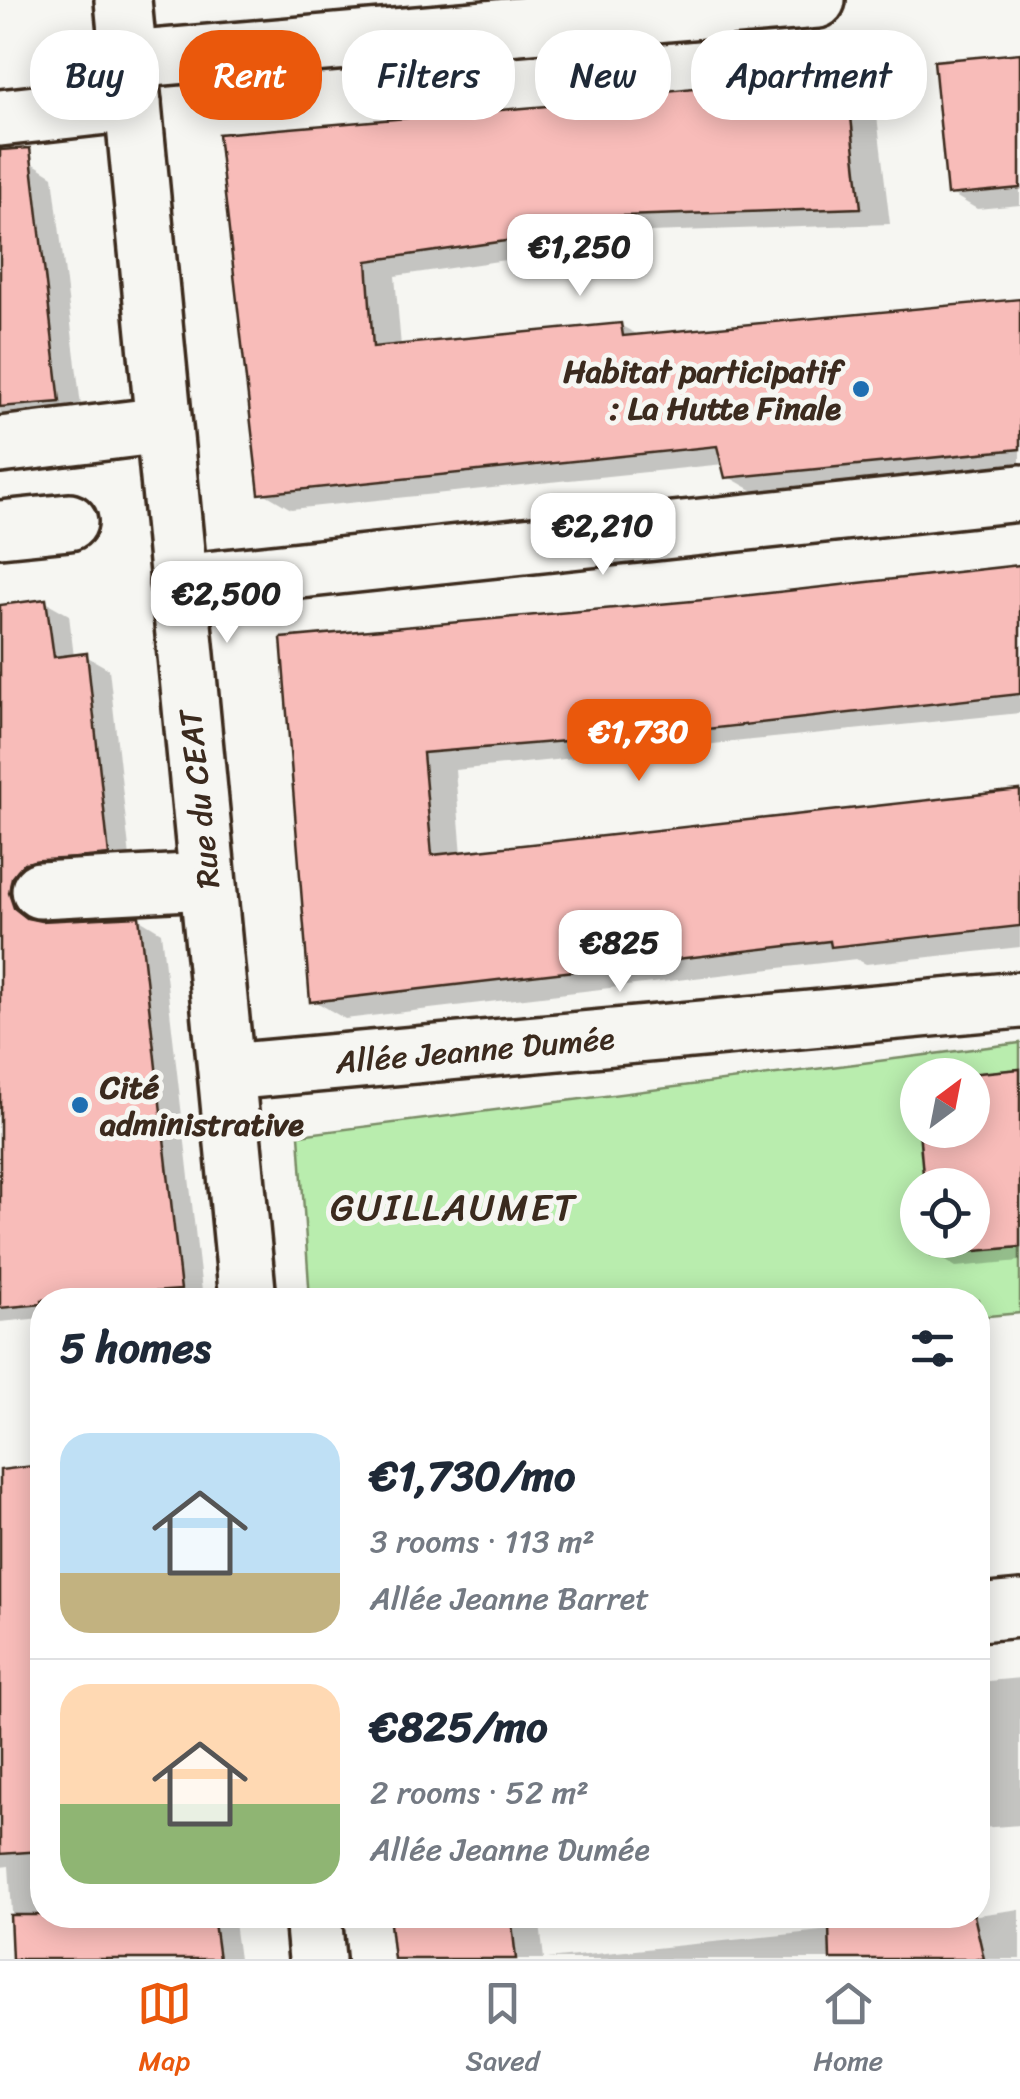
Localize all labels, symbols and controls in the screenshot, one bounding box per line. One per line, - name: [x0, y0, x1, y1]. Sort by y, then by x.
- chip: Buy: [30, 30, 159, 120]
- chip: Rent: [179, 30, 322, 120]
- chip: Filters: [342, 30, 515, 120]
- chip: New: [535, 30, 671, 120]
- chip: Apartment: [691, 30, 927, 120]
- pin: €1,250: [499, 214, 661, 299]
- text: €1,250: [529, 218, 631, 275]
- place label: Habitat participatif : La Hutte Finale: [563, 343, 846, 437]
- marker: Habitat participatif : La Hutte Finale: [850, 378, 872, 400]
- pin: €2,210: [522, 493, 684, 578]
- text: €2,210: [553, 497, 653, 554]
- pin: €2,500: [146, 561, 308, 646]
- text: €2,500: [173, 565, 281, 622]
- pin: €1,730: [558, 699, 720, 784]
- text: €1,730: [589, 703, 689, 760]
- street label: Rue du CEAT: [162, 705, 237, 891]
- pin: €825: [561, 910, 679, 995]
- text: €825: [581, 914, 659, 971]
- street label: Allée Jeanne Dumée: [332, 1010, 617, 1091]
- north arrow: [900, 1058, 990, 1148]
- map controls: [900, 1058, 990, 1258]
- place label: Cité administrative: [99, 1059, 304, 1153]
- marker: Cité administrative: [69, 1094, 91, 1116]
- button: locate: [900, 1168, 990, 1258]
- district label: GUILLAUMET: [330, 1174, 578, 1241]
- text: 5 homes: [60, 1311, 211, 1385]
- icon: filters: [905, 1321, 960, 1376]
- text: €1,730/mo: [370, 1439, 575, 1513]
- icon: home: [140, 1473, 260, 1593]
- text: 3 rooms · 113 m²: [370, 1513, 595, 1570]
- text: Allée Jeanne Barret: [370, 1570, 649, 1627]
- text: €825/mo: [370, 1690, 548, 1764]
- icon: home: [140, 1724, 260, 1844]
- text: 2 rooms · 52 m²: [370, 1764, 589, 1821]
- text: Allée Jeanne Dumée: [370, 1821, 650, 1878]
- tab: Map: [137, 1976, 192, 2085]
- tab: Saved: [466, 1976, 539, 2085]
- tab: Home: [813, 1976, 883, 2085]

